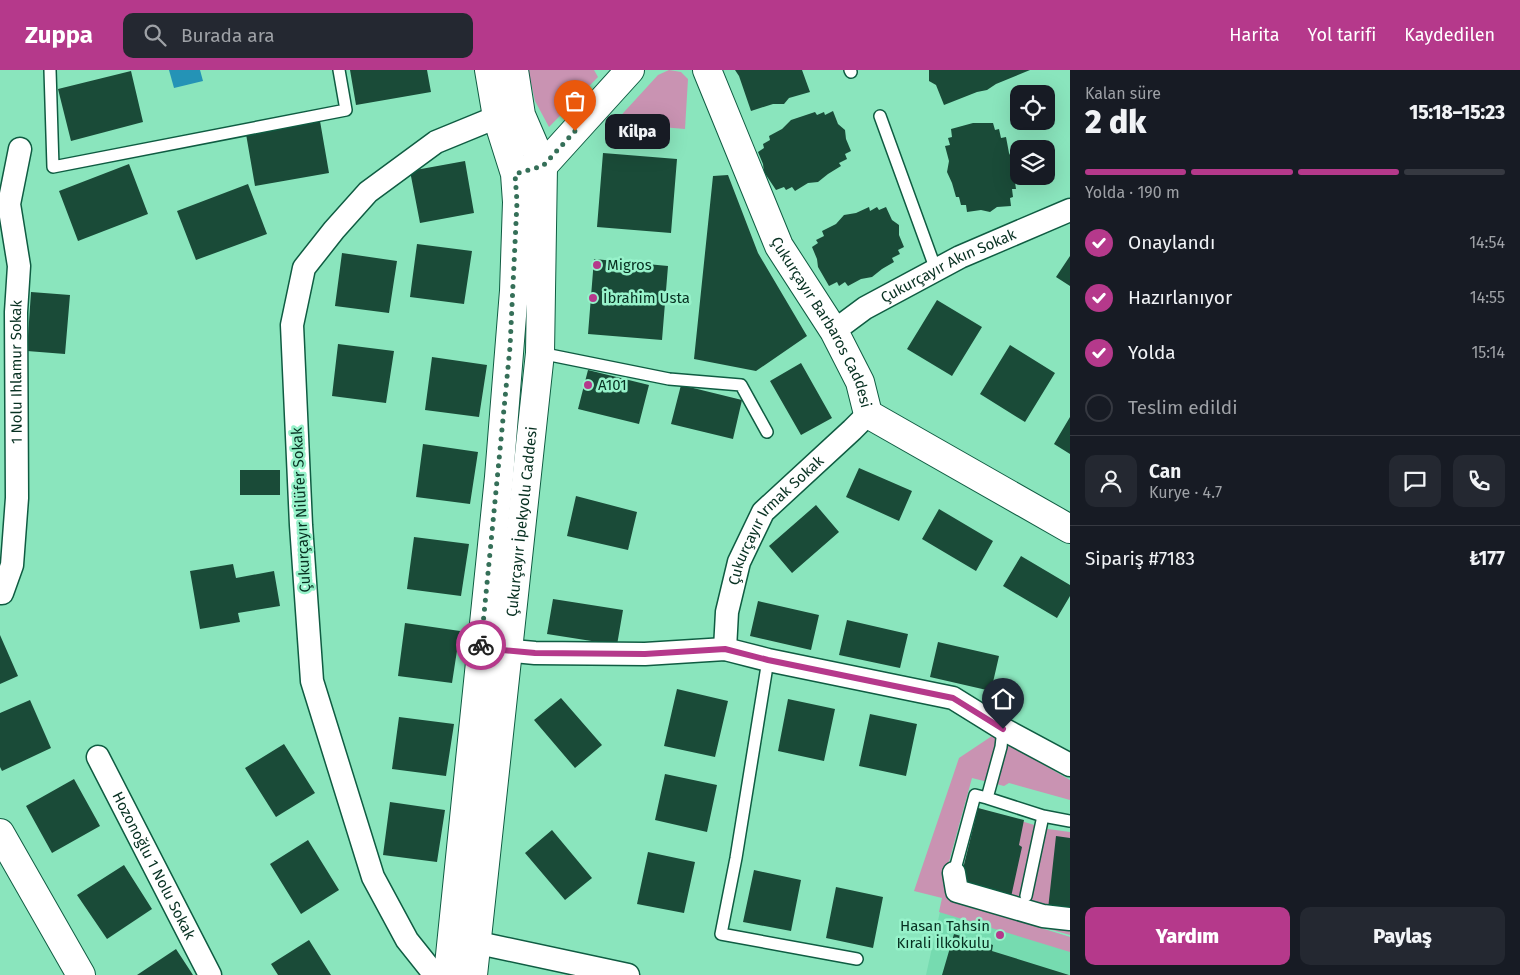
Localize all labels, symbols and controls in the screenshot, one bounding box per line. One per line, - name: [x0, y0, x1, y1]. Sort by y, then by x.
- search box: [123, 13, 473, 58]
- text: Zuppa: [25, 21, 93, 49]
- icon: search: [141, 21, 169, 49]
- text: Burada ara: [181, 24, 275, 47]
- text: Harita: [1229, 24, 1280, 46]
- text: Yol tarifi: [1308, 24, 1376, 46]
- text: Kaydedilen: [1404, 24, 1495, 46]
- pin: [554, 80, 596, 131]
- text: Kalan süre: [1085, 84, 1161, 103]
- map controls: [1010, 85, 1055, 185]
- button: locate: [1010, 85, 1055, 130]
- icon: bag: [561, 87, 589, 115]
- text: 15:18–15:23: [1409, 101, 1505, 124]
- text: 2 dk: [1085, 103, 1146, 141]
- callout: Kilpa: [605, 114, 670, 148]
- text: Kilpa: [619, 122, 656, 141]
- button: layers: [1010, 140, 1055, 185]
- text: Yolda · 190 m: [1085, 183, 1180, 202]
- street label: Çukurçayır Akın Sokak: [878, 225, 1019, 307]
- icon: check: [1085, 229, 1113, 257]
- text: Onaylandı: [1128, 231, 1215, 254]
- text: 14:54: [1469, 233, 1505, 252]
- street label: Çukurçayır Barbaros Caddesi: [767, 234, 875, 410]
- place label: Migros: [607, 256, 652, 274]
- marker: Migros: [591, 259, 603, 271]
- icon: check: [1085, 284, 1113, 312]
- text: Hazırlanıyor: [1128, 286, 1232, 309]
- text: 14:55: [1470, 288, 1505, 307]
- place label: İbrahim Usta: [603, 289, 690, 307]
- marker: İbrahim Usta: [587, 292, 599, 304]
- street label: 1 Nolu Ihlamur Sokak: [7, 299, 26, 444]
- icon: check: [1085, 339, 1113, 367]
- text: Yolda: [1128, 341, 1176, 364]
- text: 15:14: [1471, 343, 1505, 362]
- place label: A101: [598, 376, 627, 394]
- marker: A101: [582, 379, 594, 391]
- text: Teslim edildi: [1128, 396, 1238, 419]
- street label: Çukurçayır İpekyolu Caddesi: [503, 426, 541, 618]
- street label: Çukurçayır Nilüfer Sokak: [288, 427, 314, 593]
- street label: Çukurçayır Irmak Sokak: [725, 452, 828, 587]
- button: person: [1085, 455, 1137, 507]
- button: chat: [1389, 455, 1441, 507]
- button: phone: [1453, 455, 1505, 507]
- text: Can: [1149, 460, 1181, 483]
- text: Kurye · 4.7: [1149, 483, 1222, 502]
- text: Sipariş #7183: [1085, 547, 1195, 570]
- text: ₺177: [1469, 547, 1505, 570]
- courier: [456, 620, 506, 670]
- icon: bike: [467, 631, 495, 659]
- pin: [982, 678, 1024, 729]
- icon: home: [989, 685, 1017, 713]
- street label: Hozonoğlu 1 Nolu Sokak: [108, 789, 199, 943]
- button: Yardım: [1085, 907, 1290, 965]
- button: Paylaş: [1300, 907, 1505, 965]
- place label: Hasan Tahsin Kırali İlkokulu: [897, 917, 990, 952]
- marker: Hasan Tahsin Kırali İlkokulu: [994, 929, 1006, 941]

